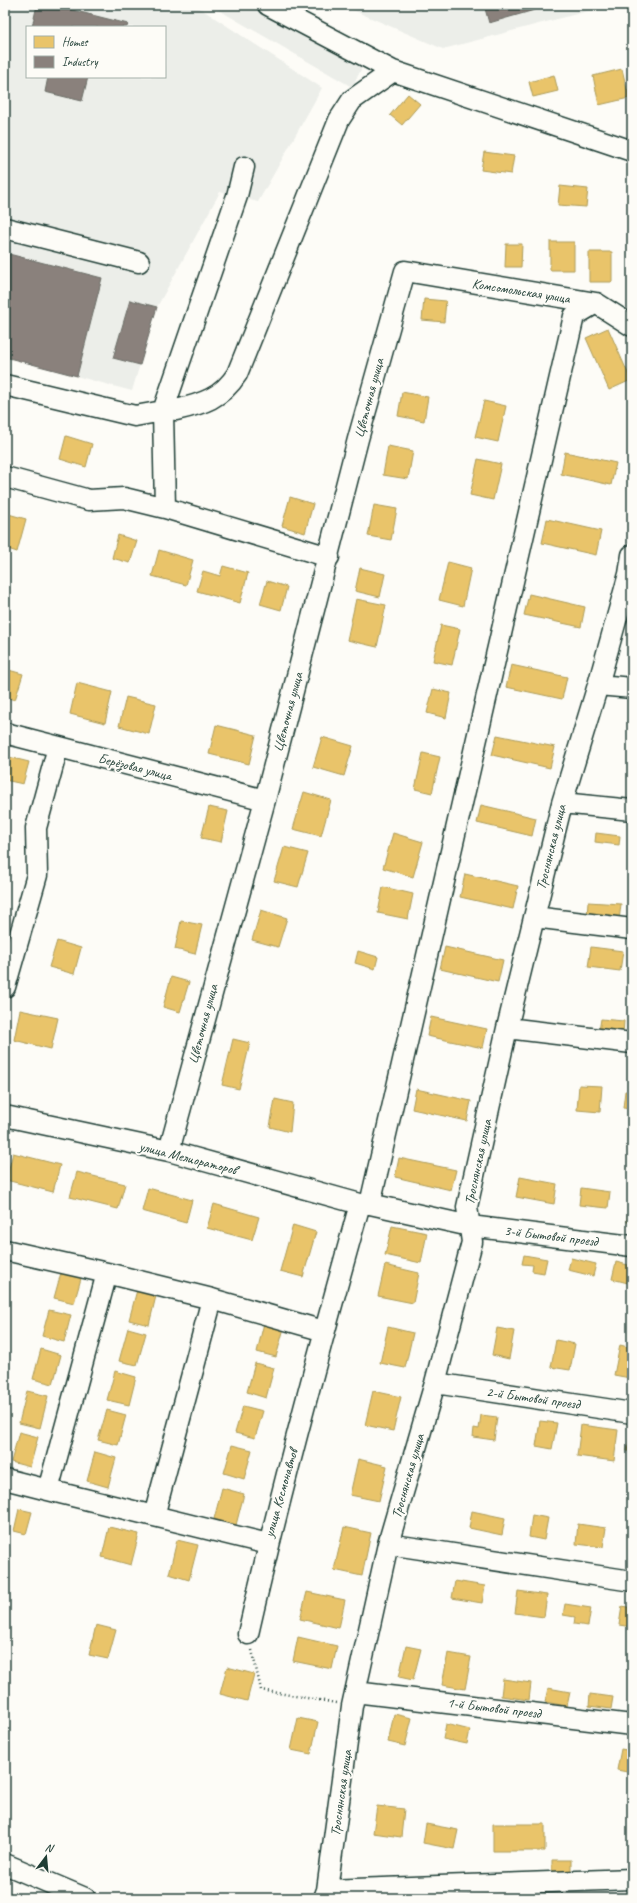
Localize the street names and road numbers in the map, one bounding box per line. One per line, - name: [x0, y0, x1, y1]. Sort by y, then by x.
- street label: Комсомольская улица: [471, 275, 572, 307]
- street label: Цветочная улица: [350, 356, 388, 440]
- street label: Цветочная улица: [269, 670, 307, 754]
- street label: Берёзовая улица: [97, 750, 175, 785]
- street label: Троснянская улица: [532, 802, 570, 891]
- street label: Цветочная улица: [184, 982, 222, 1066]
- street label: Троснянская улица: [461, 1117, 496, 1206]
- street label: улица Мелиораторов: [136, 1137, 242, 1179]
- street label: 3-й Бытовой проезд: [503, 1222, 601, 1250]
- street label: 2-й Бытовой проезд: [485, 1383, 583, 1413]
- street label: Троснянская улица: [388, 1431, 428, 1520]
- street label: улица Космонавтов: [260, 1444, 303, 1540]
- street label: 1-й Бытовой проезд: [446, 1694, 544, 1722]
- street label: Троснянская улица: [327, 1748, 356, 1837]

